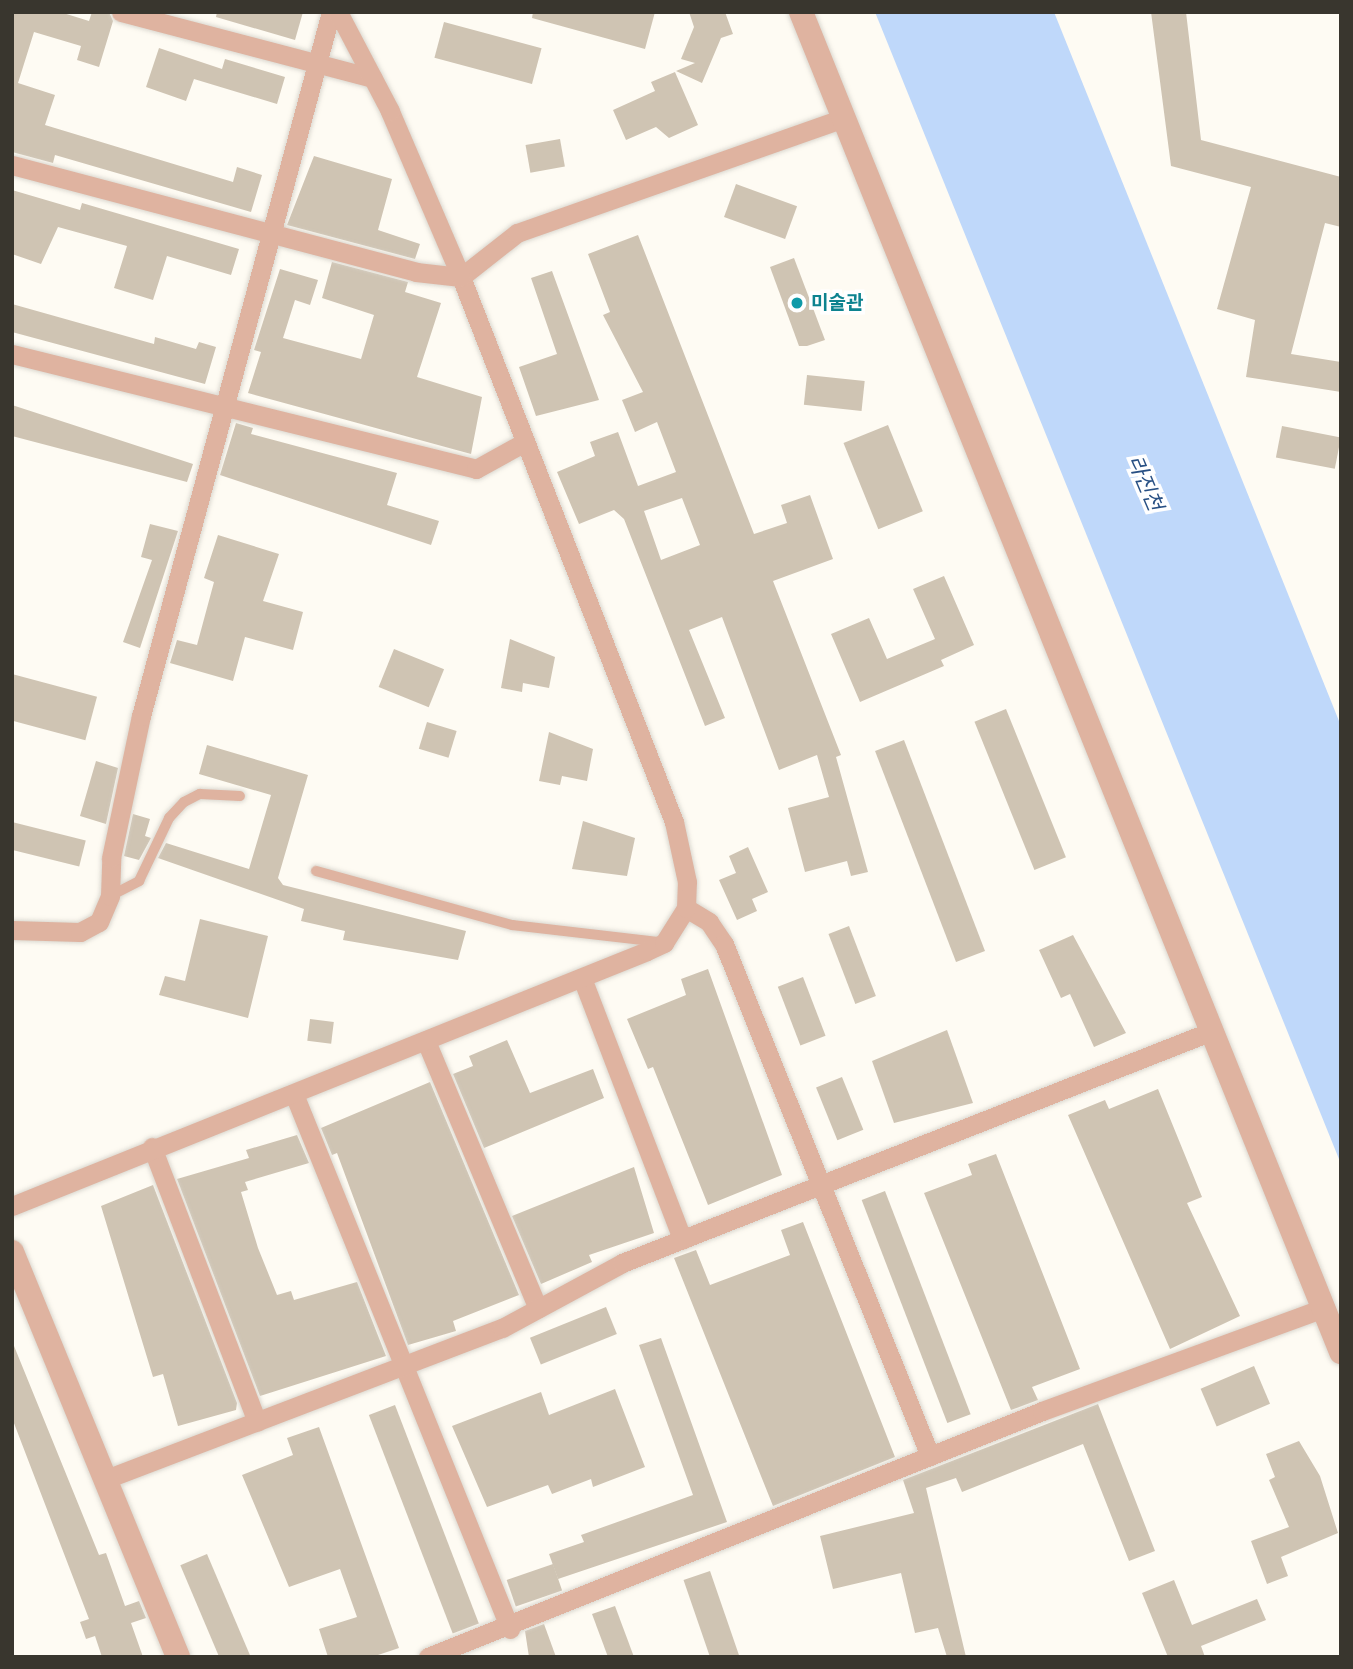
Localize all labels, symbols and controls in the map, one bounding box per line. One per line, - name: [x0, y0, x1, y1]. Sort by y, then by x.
- place label: 미술관: [811, 292, 863, 314]
- marker: 미술관: [789, 295, 805, 311]
- water label: 라진천: [1122, 451, 1168, 515]

